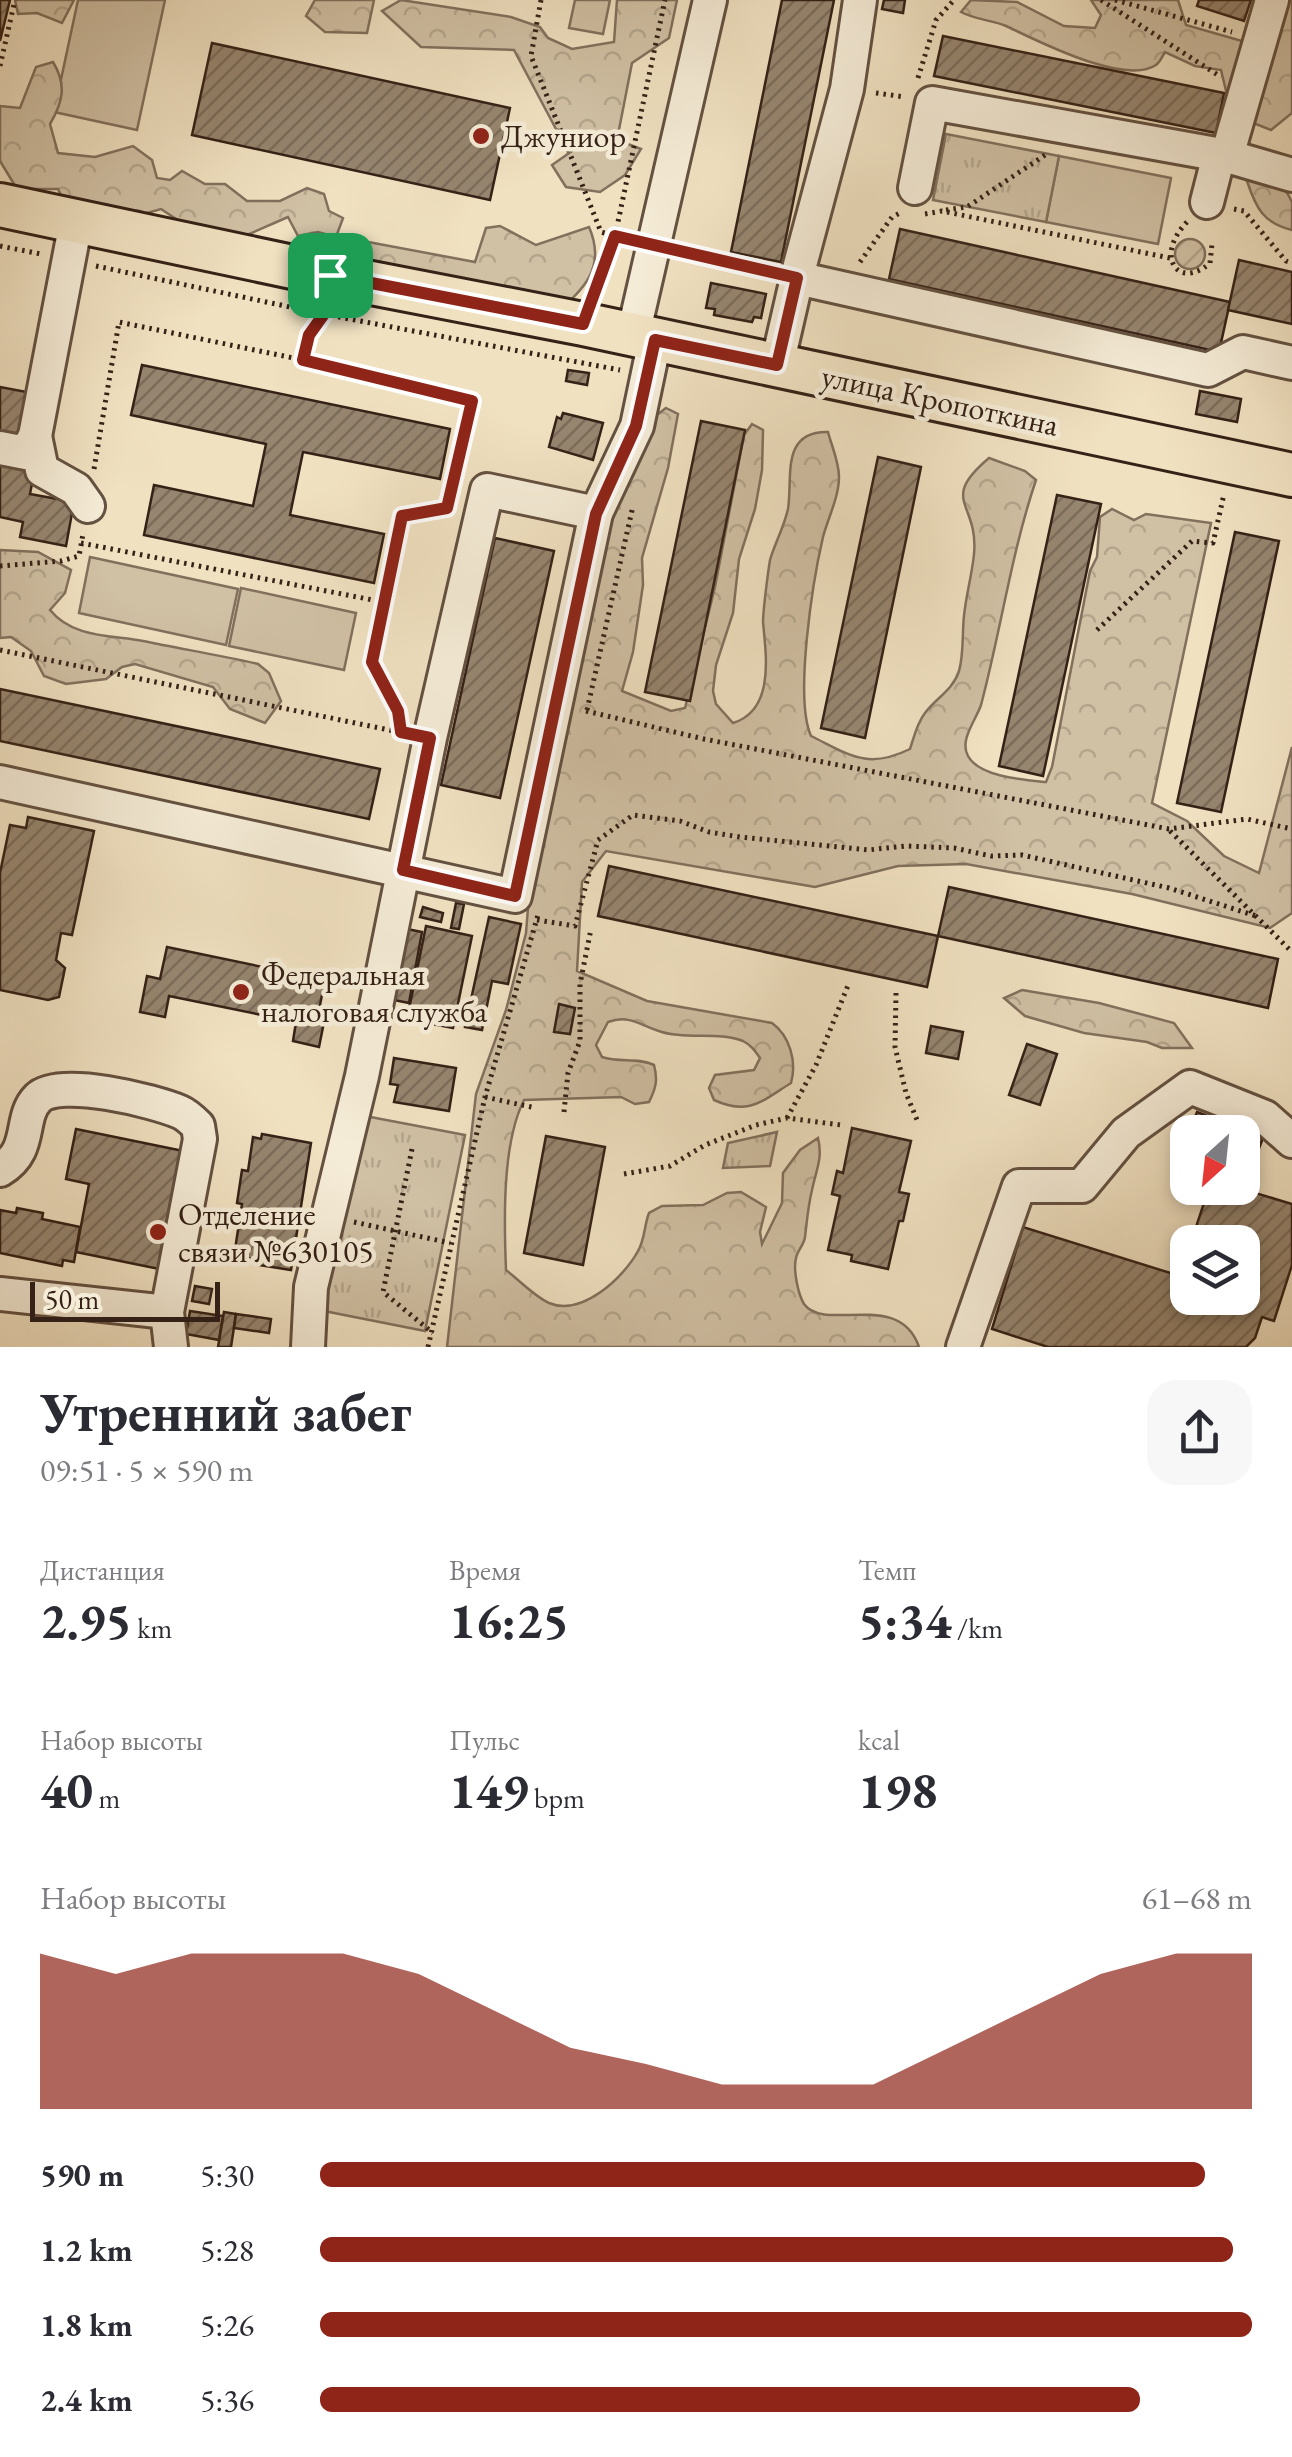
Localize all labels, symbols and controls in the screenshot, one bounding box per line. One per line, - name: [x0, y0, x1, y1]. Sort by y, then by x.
- place label: Джуниор: [501, 115, 626, 157]
- marker: Джуниор: [470, 125, 492, 147]
- pin: [288, 233, 373, 318]
- icon: arrive: [303, 248, 358, 303]
- street label: улица Кропоткина: [818, 354, 1063, 446]
- place label: Федеральная налоговая служба: [261, 953, 487, 1032]
- marker: Федеральная налоговая служба: [230, 981, 252, 1003]
- north arrow: [1170, 1115, 1260, 1205]
- map controls: [1170, 1115, 1260, 1315]
- place label: Отделение связи №630105: [178, 1193, 374, 1272]
- marker: Отделение связи №630105: [147, 1221, 169, 1243]
- button: layers: [1170, 1225, 1260, 1315]
- scale bar: [30, 1277, 220, 1322]
- text: 50 m: [45, 1281, 99, 1317]
- text: Утренний забег: [40, 1376, 412, 1447]
- button: share: [1147, 1380, 1252, 1485]
- text: 09:51 · 5 × 590 m: [40, 1449, 253, 1491]
- text: Дистанция: [40, 1552, 165, 1588]
- text: Время: [449, 1552, 521, 1588]
- text: Темп: [858, 1552, 916, 1588]
- text: 2.95: [40, 1588, 132, 1653]
- text: 16:25: [449, 1588, 569, 1653]
- text: 5:34: [858, 1588, 951, 1653]
- text: km: [132, 1610, 172, 1646]
- text: /km: [951, 1610, 1003, 1646]
- text: Набор высоты: [40, 1722, 203, 1758]
- text: Пульс: [449, 1722, 520, 1758]
- text: kcal: [858, 1722, 900, 1758]
- text: 40: [40, 1758, 93, 1823]
- text: 149: [449, 1758, 528, 1823]
- text: 198: [858, 1758, 937, 1823]
- text: m: [93, 1780, 120, 1816]
- text: bpm: [528, 1780, 585, 1816]
- text: Набор высоты: [40, 1877, 226, 1919]
- text: 61–68 m: [1142, 1877, 1252, 1919]
- text: 590 m: [40, 2154, 124, 2196]
- text: 5:30: [200, 2154, 254, 2196]
- text: 1.2 km: [40, 2229, 133, 2271]
- text: 5:28: [200, 2229, 254, 2271]
- text: 1.8 km: [40, 2304, 133, 2346]
- text: 5:26: [200, 2304, 254, 2346]
- text: 2.4 km: [40, 2379, 133, 2421]
- text: 5:36: [200, 2379, 254, 2421]

